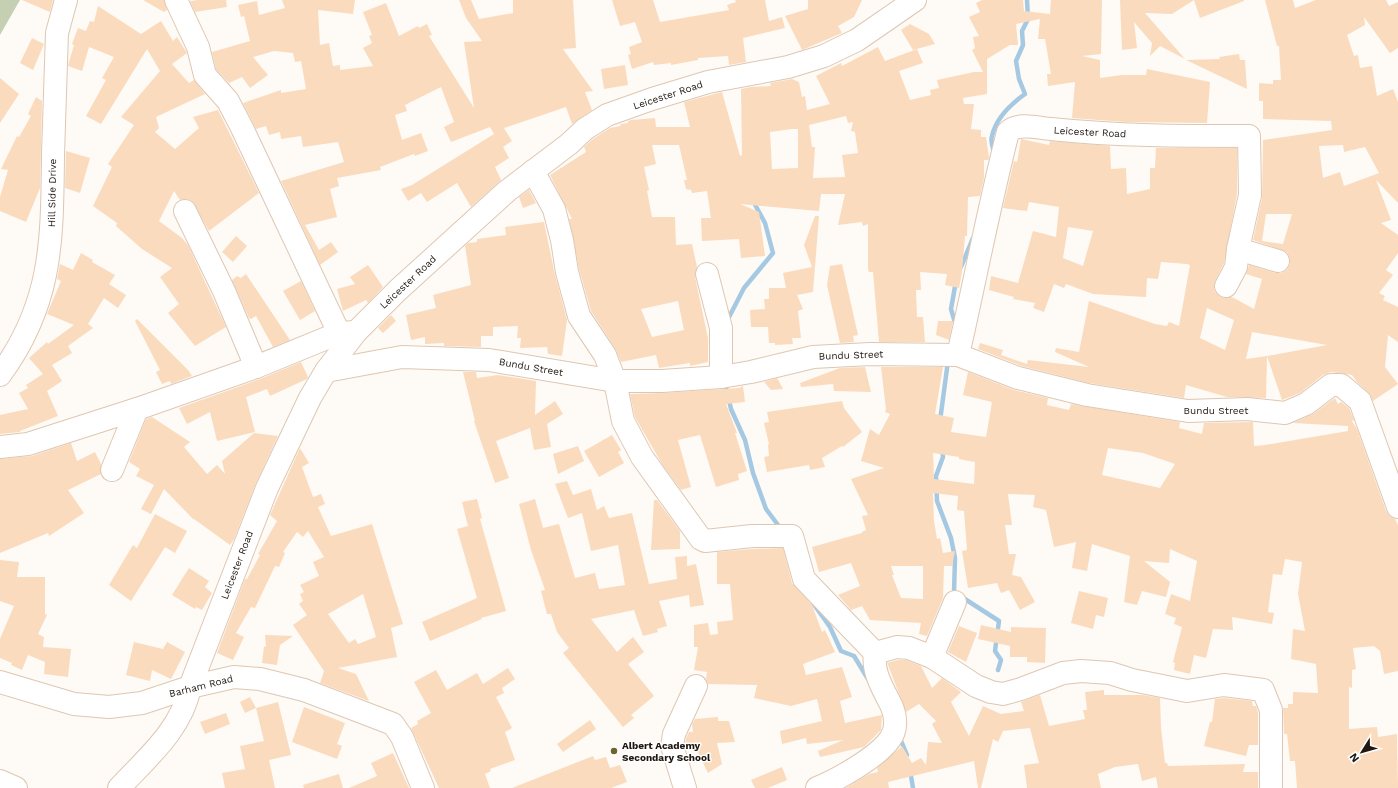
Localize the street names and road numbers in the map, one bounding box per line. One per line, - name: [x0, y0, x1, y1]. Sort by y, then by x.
- street label: Leicester Road: [632, 79, 704, 111]
- street label: Leicester Road: [1053, 125, 1127, 139]
- street label: Hill Side Drive: [46, 158, 58, 227]
- street label: Leicester Road: [378, 253, 438, 311]
- street label: Bundu Street: [818, 348, 884, 362]
- street label: Bundu Street: [498, 356, 565, 378]
- street label: Bundu Street: [1184, 405, 1249, 416]
- street label: Leicester Road: [219, 529, 255, 601]
- street label: Barham Road: [168, 673, 234, 699]

